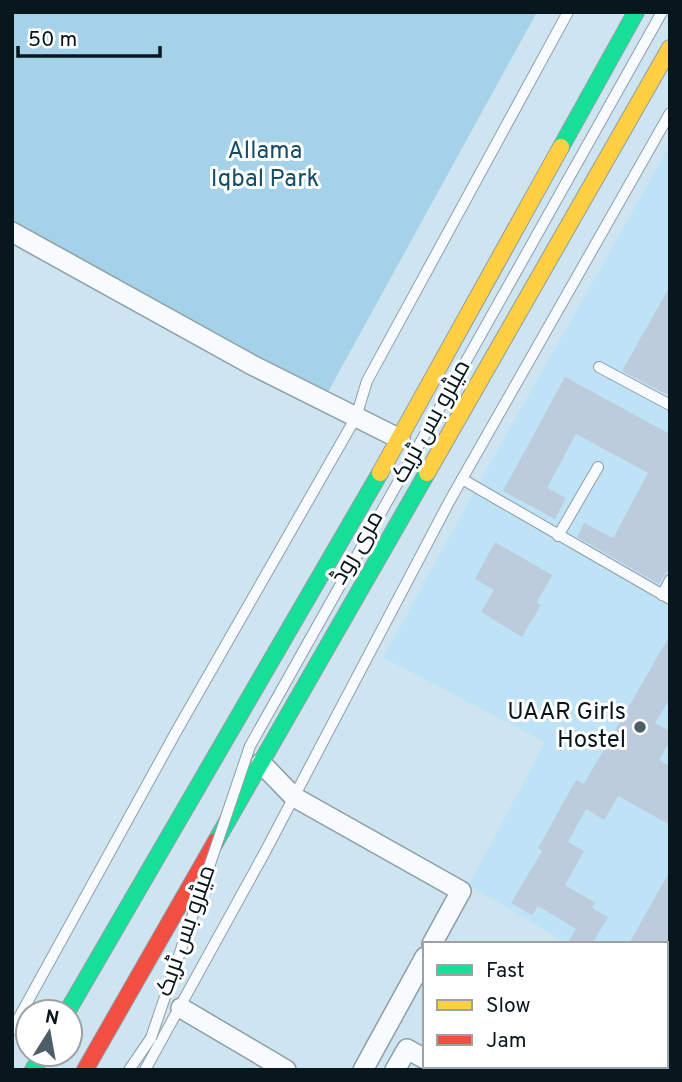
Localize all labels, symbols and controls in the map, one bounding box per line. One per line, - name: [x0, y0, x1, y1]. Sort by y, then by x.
- scale bar: [18, 14, 159, 58]
- text: 50 m: [28, 27, 77, 54]
- park label: Allama Iqbal Park: [211, 137, 319, 195]
- street label: میٹرو بس ٹریک: [386, 355, 478, 489]
- street label: مری روڈ: [325, 506, 391, 590]
- place label: UAAR Girls Hostel: [507, 698, 626, 756]
- marker: UAAR Girls Hostel: [632, 719, 648, 735]
- street label: میٹرو بس ٹریک: [151, 861, 223, 1001]
- legend: [423, 942, 668, 1068]
- text: Fast: [486, 958, 525, 985]
- text: Slow: [486, 993, 531, 1020]
- north arrow: [14, 998, 84, 1068]
- text: N: [43, 1005, 61, 1031]
- text: Jam: [486, 1028, 527, 1055]

